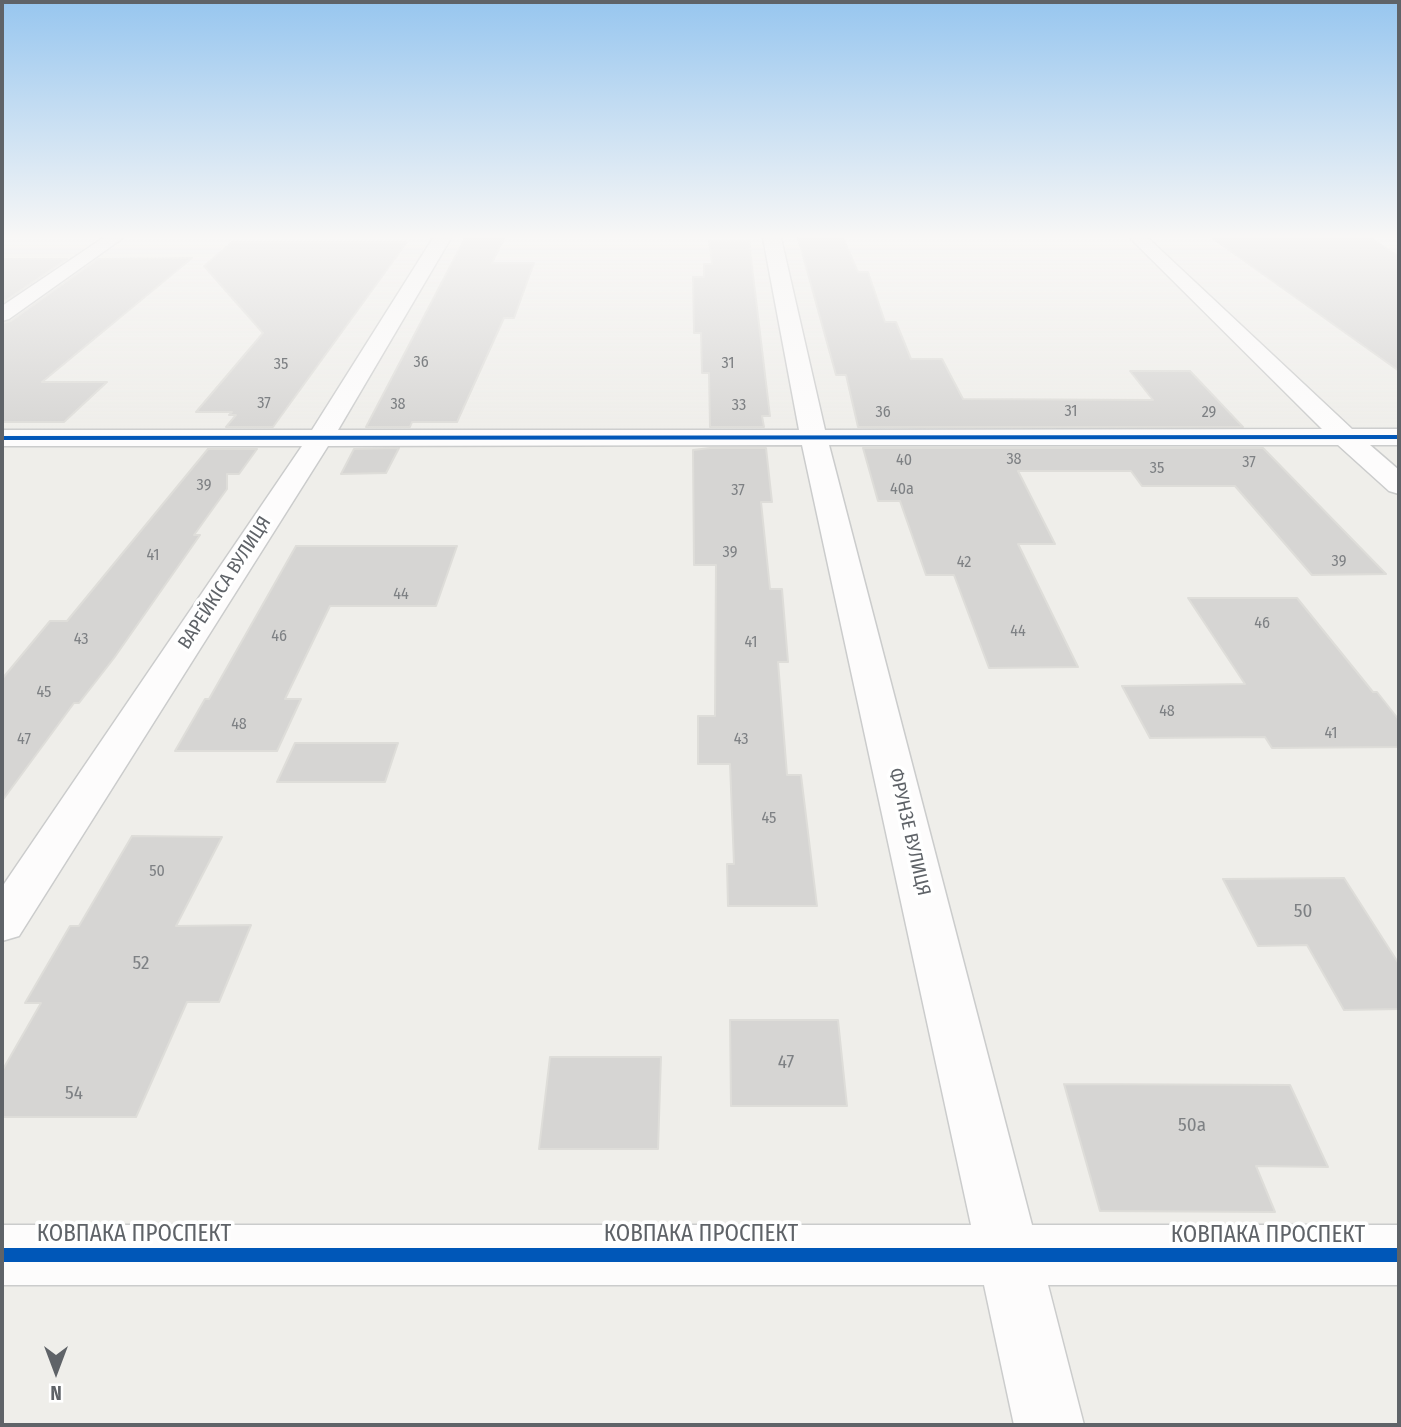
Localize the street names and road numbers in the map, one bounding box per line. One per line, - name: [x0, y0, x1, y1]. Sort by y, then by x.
- street label: ВАРЕЙКІСА ВУЛИЦЯ: [174, 513, 276, 653]
- street label: ФРУНЗЕ ВУЛИЦЯ: [883, 766, 935, 898]
- street label: КОВПАКА ПРОСПЕКТ: [37, 1221, 231, 1249]
- street label: КОВПАКА ПРОСПЕКТ: [604, 1221, 798, 1249]
- street label: КОВПАКА ПРОСПЕКТ: [1171, 1222, 1365, 1250]

